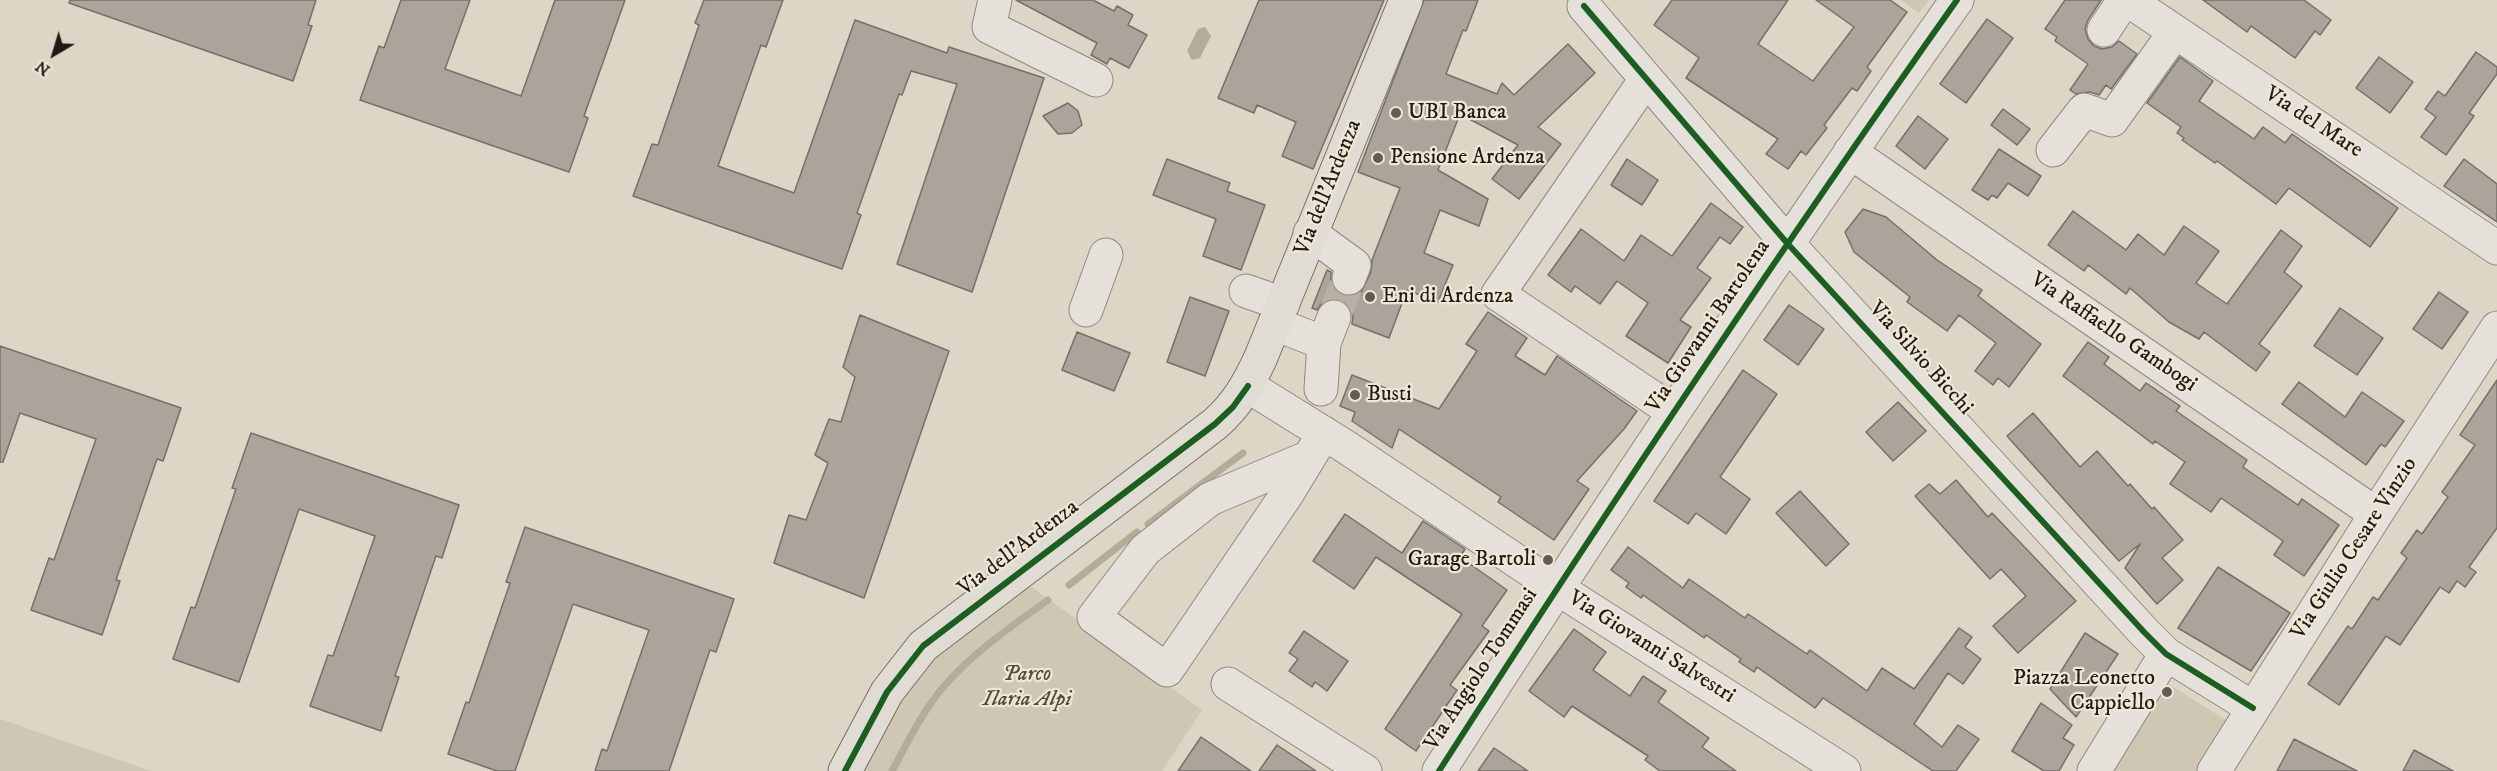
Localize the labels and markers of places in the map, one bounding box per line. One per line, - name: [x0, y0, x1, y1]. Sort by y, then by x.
- place label: UBI Banca: [1408, 100, 1506, 126]
- marker: UBI Banca: [1389, 106, 1403, 120]
- place label: Pensione Ardenza: [1390, 145, 1545, 171]
- marker: Pensione Ardenza: [1371, 151, 1385, 165]
- place label: Eni di Ardenza: [1382, 284, 1513, 310]
- marker: Eni di Ardenza: [1363, 290, 1377, 304]
- place label: Busti: [1367, 382, 1412, 408]
- marker: Busti: [1348, 388, 1362, 402]
- place label: Garage Bartoli: [1408, 547, 1536, 573]
- marker: Garage Bartoli: [1541, 553, 1555, 567]
- place label: Piazza Leonetto Cappiello: [2013, 666, 2155, 718]
- marker: Piazza Leonetto Cappiello: [2160, 685, 2174, 699]

